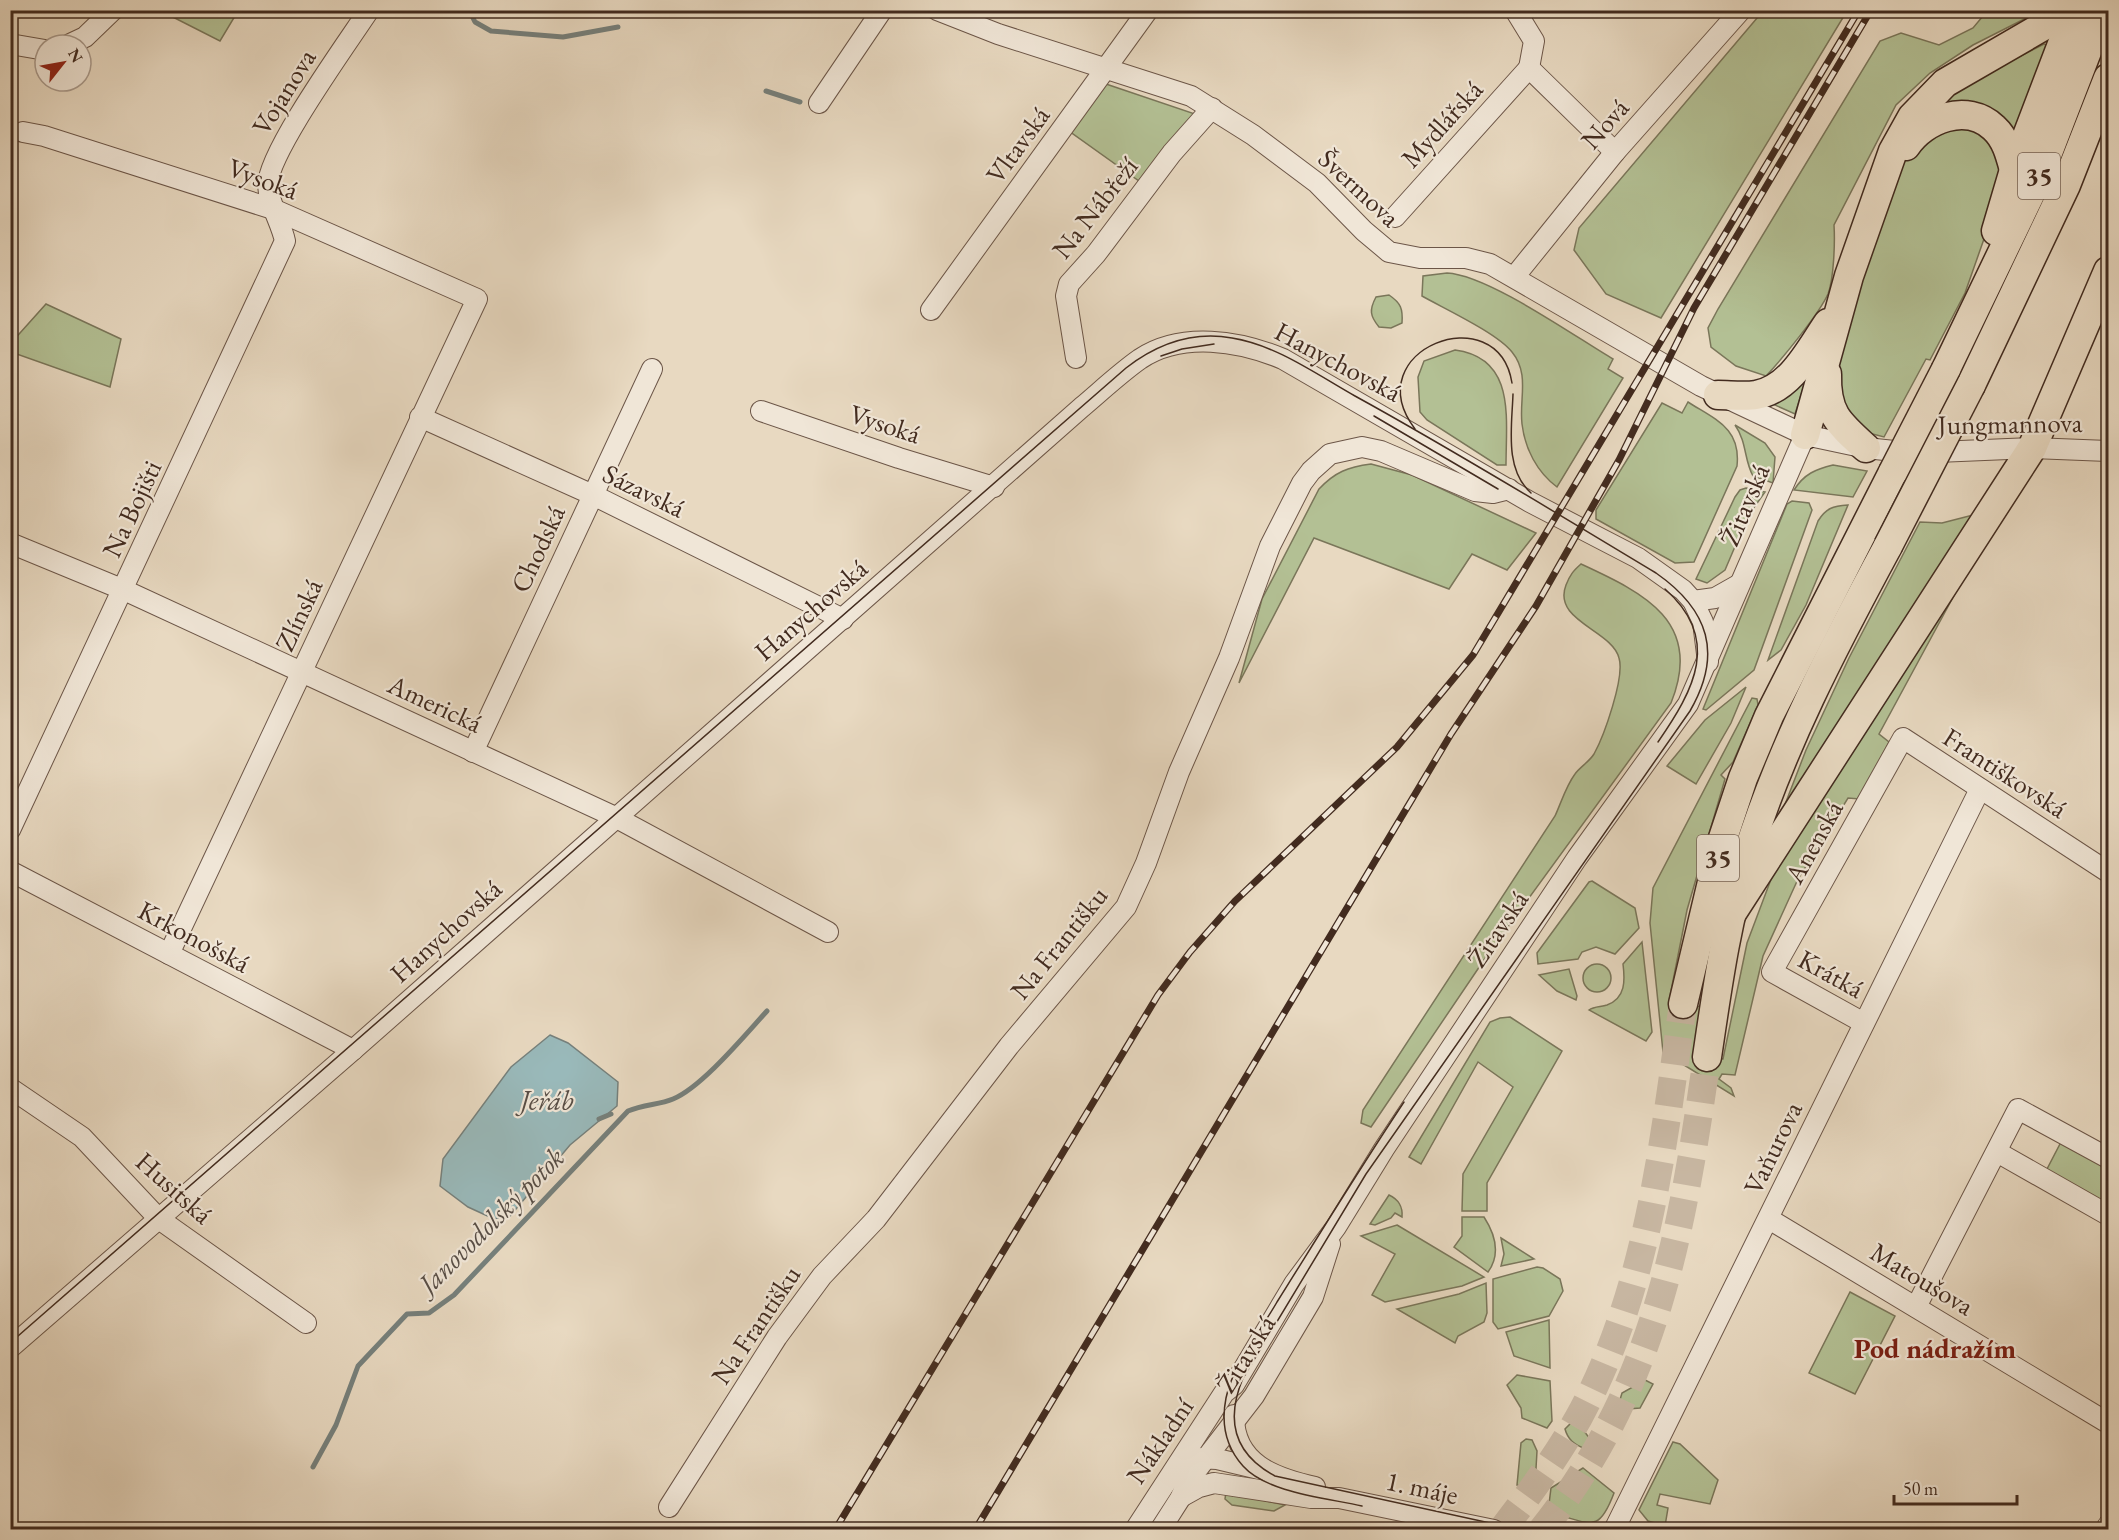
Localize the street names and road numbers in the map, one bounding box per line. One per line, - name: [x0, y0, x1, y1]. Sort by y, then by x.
- street label: Vojanova: [244, 42, 324, 141]
- street label: Mydlářská: [1393, 72, 1490, 175]
- street label: Nová: [1573, 91, 1637, 156]
- street label: Vltavská: [978, 99, 1058, 190]
- street label: Švermova: [1311, 141, 1408, 234]
- street label: Na Nábřeží: [1044, 149, 1146, 266]
- street label: Vysoká: [223, 150, 303, 207]
- road number: 35: [2018, 153, 2060, 199]
- street label: Hanychovská: [1269, 314, 1408, 410]
- street label: Vysoká: [845, 396, 925, 451]
- street label: Jungmannova: [1935, 405, 2083, 442]
- street label: Na Bojišti: [94, 454, 169, 563]
- street label: Sázavská: [597, 456, 691, 525]
- street label: Žitavská: [1712, 458, 1777, 551]
- street label: Chodská: [502, 499, 573, 598]
- street label: Hanychovská: [747, 551, 875, 668]
- street label: Zlínská: [267, 573, 331, 657]
- street label: Americká: [381, 666, 488, 741]
- street label: Františkovská: [1936, 719, 2074, 826]
- street label: Anenská: [1776, 794, 1851, 890]
- road number: 35: [1697, 835, 1739, 881]
- street label: Hanychovská: [382, 871, 509, 990]
- street label: Na Františku: [1002, 879, 1115, 1007]
- street label: Žitavská: [1459, 883, 1536, 974]
- street label: Krkonošská: [132, 892, 256, 981]
- street label: Krátká: [1792, 941, 1871, 1006]
- street label: Vaňurova: [1735, 1095, 1810, 1200]
- street label: Husitská: [128, 1144, 220, 1232]
- street label: Matoušova: [1864, 1234, 1981, 1323]
- street label: Na Františku: [703, 1259, 808, 1391]
- street label: Žitavská: [1208, 1308, 1283, 1399]
- street label: Nákladní: [1118, 1391, 1201, 1491]
- street label: 1. máje: [1383, 1463, 1461, 1512]

